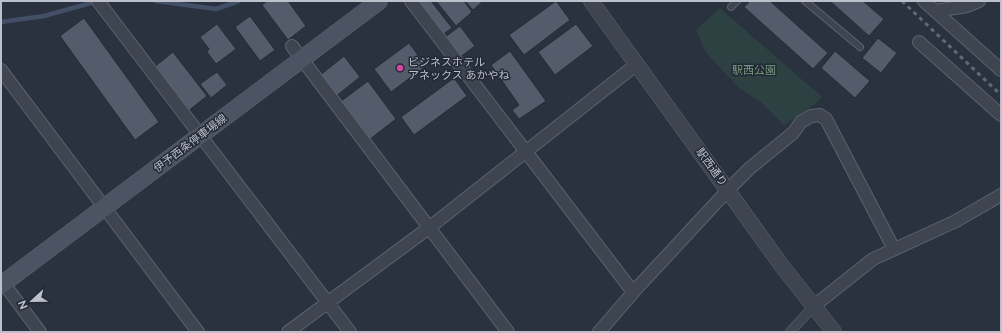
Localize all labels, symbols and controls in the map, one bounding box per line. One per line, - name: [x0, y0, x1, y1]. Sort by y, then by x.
- place label: ビジネスホテル アネックス あかやね: [408, 56, 509, 82]
- marker: ビジネスホテル アネックス あかやね: [395, 63, 405, 73]
- park label: 駅西公園: [732, 64, 776, 77]
- street label: 伊予西条停車場線: [151, 112, 229, 175]
- street label: 駅西通り: [693, 146, 730, 189]
- north arrow: [12, 281, 52, 321]
- text: N: [16, 298, 31, 311]

